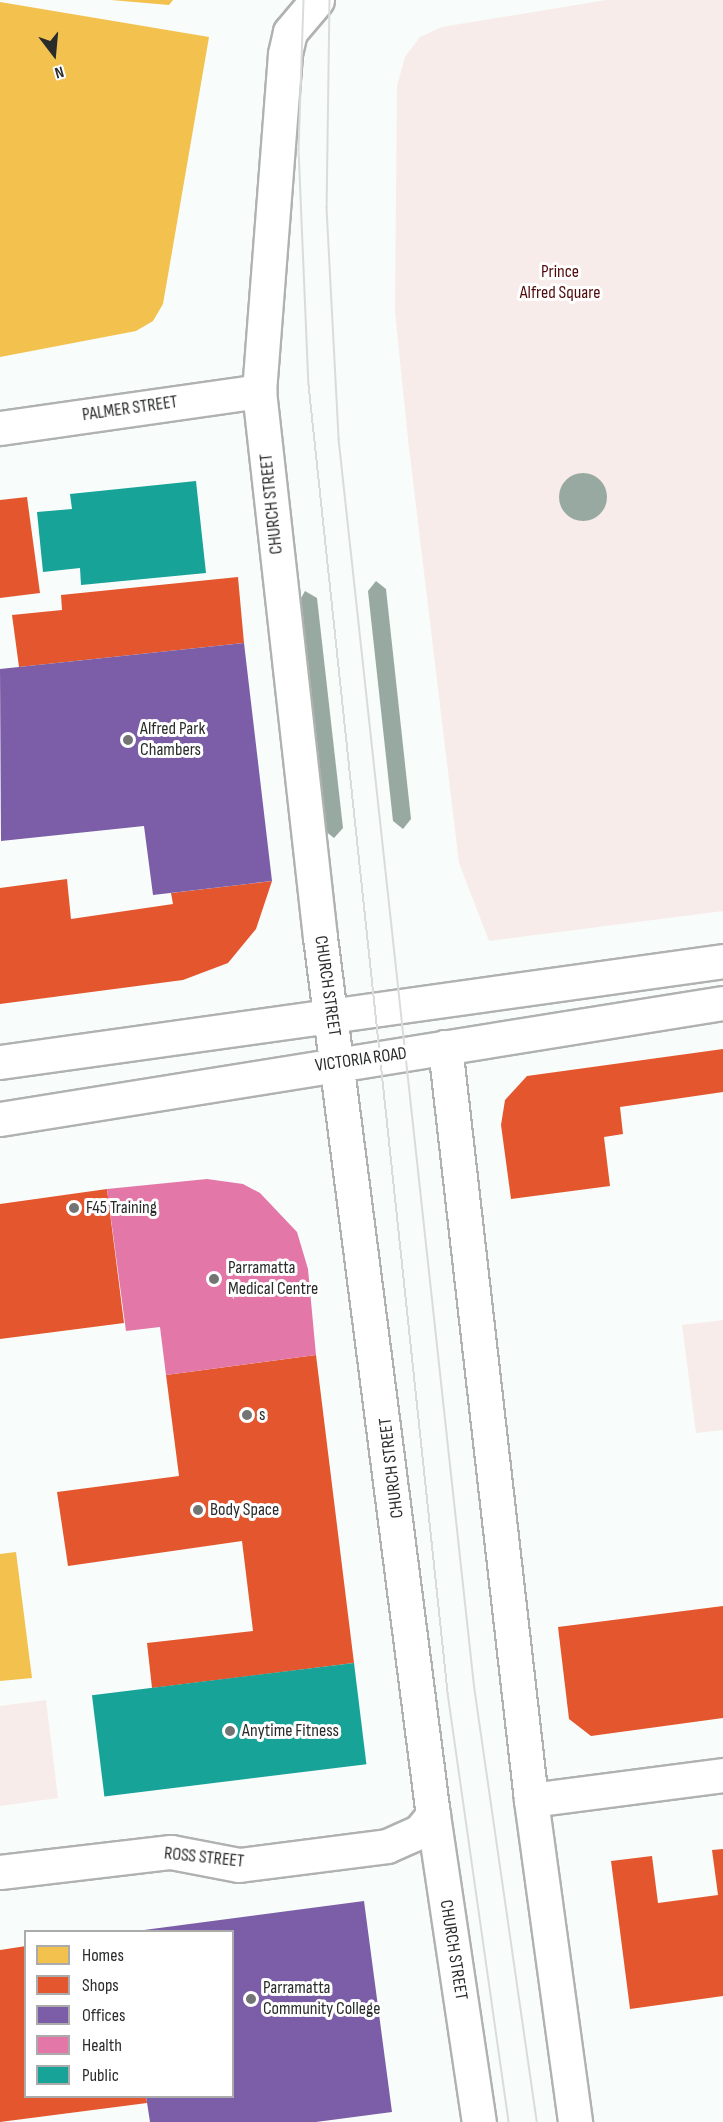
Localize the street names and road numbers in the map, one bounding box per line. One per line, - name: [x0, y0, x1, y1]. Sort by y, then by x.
- street label: PALMER STREET: [81, 392, 179, 426]
- street label: CHURCH STREET: [256, 453, 288, 555]
- street label: CHURCH STREET: [309, 934, 345, 1038]
- street label: VICTORIA ROAD: [314, 1043, 408, 1077]
- street label: CHURCH STREET: [375, 1417, 409, 1519]
- street label: ROSS STREET: [163, 1843, 245, 1873]
- street label: CHURCH STREET: [434, 1898, 472, 2002]

